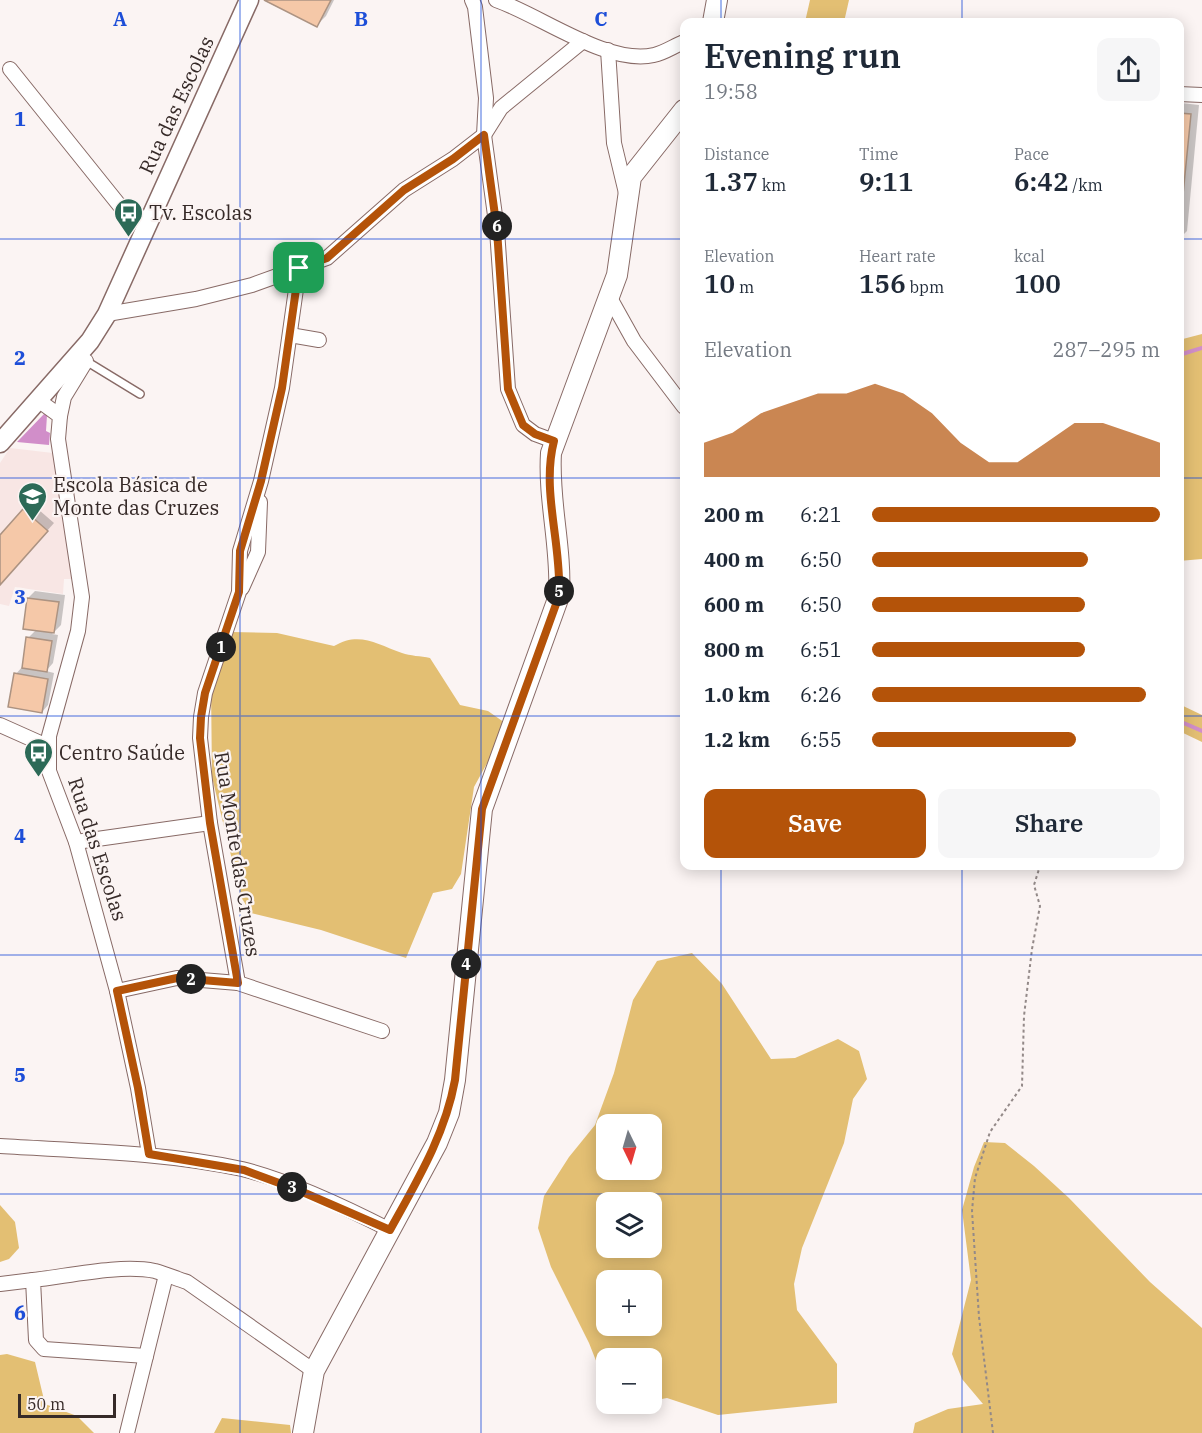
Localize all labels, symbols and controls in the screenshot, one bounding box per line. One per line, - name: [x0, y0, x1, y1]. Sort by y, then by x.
- text: A: [113, 5, 127, 32]
- text: B: [354, 5, 368, 32]
- text: C: [594, 5, 608, 32]
- street label: Rua das Escolas: [132, 32, 220, 178]
- text: Evening run: [704, 34, 901, 77]
- button: share: [1097, 38, 1160, 101]
- text: 19:58: [704, 78, 758, 105]
- text: 1: [14, 105, 26, 132]
- text: Distance: [704, 144, 769, 164]
- text: Time: [859, 144, 898, 164]
- text: Pace: [1014, 144, 1049, 164]
- text: 1.37: [704, 164, 758, 198]
- text: 9:11: [859, 164, 914, 198]
- text: 6:42: [1014, 164, 1069, 198]
- text: km: [758, 175, 786, 195]
- text: /km: [1069, 175, 1103, 195]
- bus stop icon: Tv. Escolas: [112, 196, 144, 238]
- place label: Tv. Escolas: [149, 199, 252, 226]
- pin: 6: [482, 211, 512, 241]
- text: 6: [492, 216, 502, 236]
- pin: [273, 242, 324, 293]
- text: Elevation: [704, 246, 774, 266]
- text: Heart rate: [859, 246, 936, 266]
- text: kcal: [1014, 246, 1045, 266]
- icon: arrive: [282, 251, 315, 284]
- text: 10: [704, 266, 735, 300]
- text: 156: [859, 266, 906, 300]
- text: 100: [1014, 266, 1061, 300]
- text: m: [735, 277, 754, 297]
- text: bpm: [906, 277, 944, 297]
- text: Elevation: [704, 336, 792, 363]
- text: 287–295 m: [1053, 336, 1160, 363]
- text: 2: [14, 344, 26, 371]
- place label: Escola Básica de Monte das Cruzes: [53, 471, 219, 521]
- school or university icon: Escola Básica de Monte das Cruzes: [16, 480, 48, 522]
- text: 200 m: [704, 501, 764, 528]
- text: 6:21: [800, 501, 842, 528]
- text: 400 m: [704, 546, 764, 573]
- text: 6:50: [800, 546, 842, 573]
- pin: 5: [544, 576, 574, 606]
- text: 5: [554, 581, 564, 601]
- text: 3: [14, 583, 26, 610]
- text: 600 m: [704, 591, 764, 618]
- text: 6:50: [800, 591, 842, 618]
- pin: 1: [206, 632, 236, 662]
- text: 800 m: [704, 636, 764, 663]
- text: 6:51: [800, 636, 842, 663]
- text: 1: [216, 637, 226, 657]
- text: 1.0 km: [704, 681, 770, 708]
- text: 6:26: [800, 681, 842, 708]
- text: 1.2 km: [704, 726, 770, 753]
- text: 6:55: [800, 726, 842, 753]
- bus stop icon: Centro Saúde: [22, 736, 54, 778]
- place label: Centro Saúde: [59, 739, 185, 766]
- street label: Rua Monte das Cruzes: [208, 749, 268, 959]
- street label: Rua das Escolas: [62, 774, 134, 924]
- button: Save: [704, 789, 926, 858]
- button: Share: [938, 789, 1160, 858]
- text: 4: [14, 822, 26, 849]
- pin: 4: [451, 949, 481, 979]
- text: 4: [461, 954, 471, 974]
- pin: 2: [176, 964, 206, 994]
- text: 2: [186, 969, 196, 989]
- text: 5: [14, 1061, 26, 1088]
- north arrow: [596, 1114, 662, 1180]
- map controls: [596, 1114, 662, 1414]
- pin: 3: [277, 1172, 307, 1202]
- text: 3: [287, 1177, 297, 1197]
- button: layers: [596, 1192, 662, 1258]
- button: +: [596, 1270, 662, 1336]
- text: 6: [14, 1299, 26, 1326]
- button: −: [596, 1348, 662, 1414]
- scale bar: [18, 1391, 116, 1418]
- text: 50 m: [27, 1394, 65, 1414]

